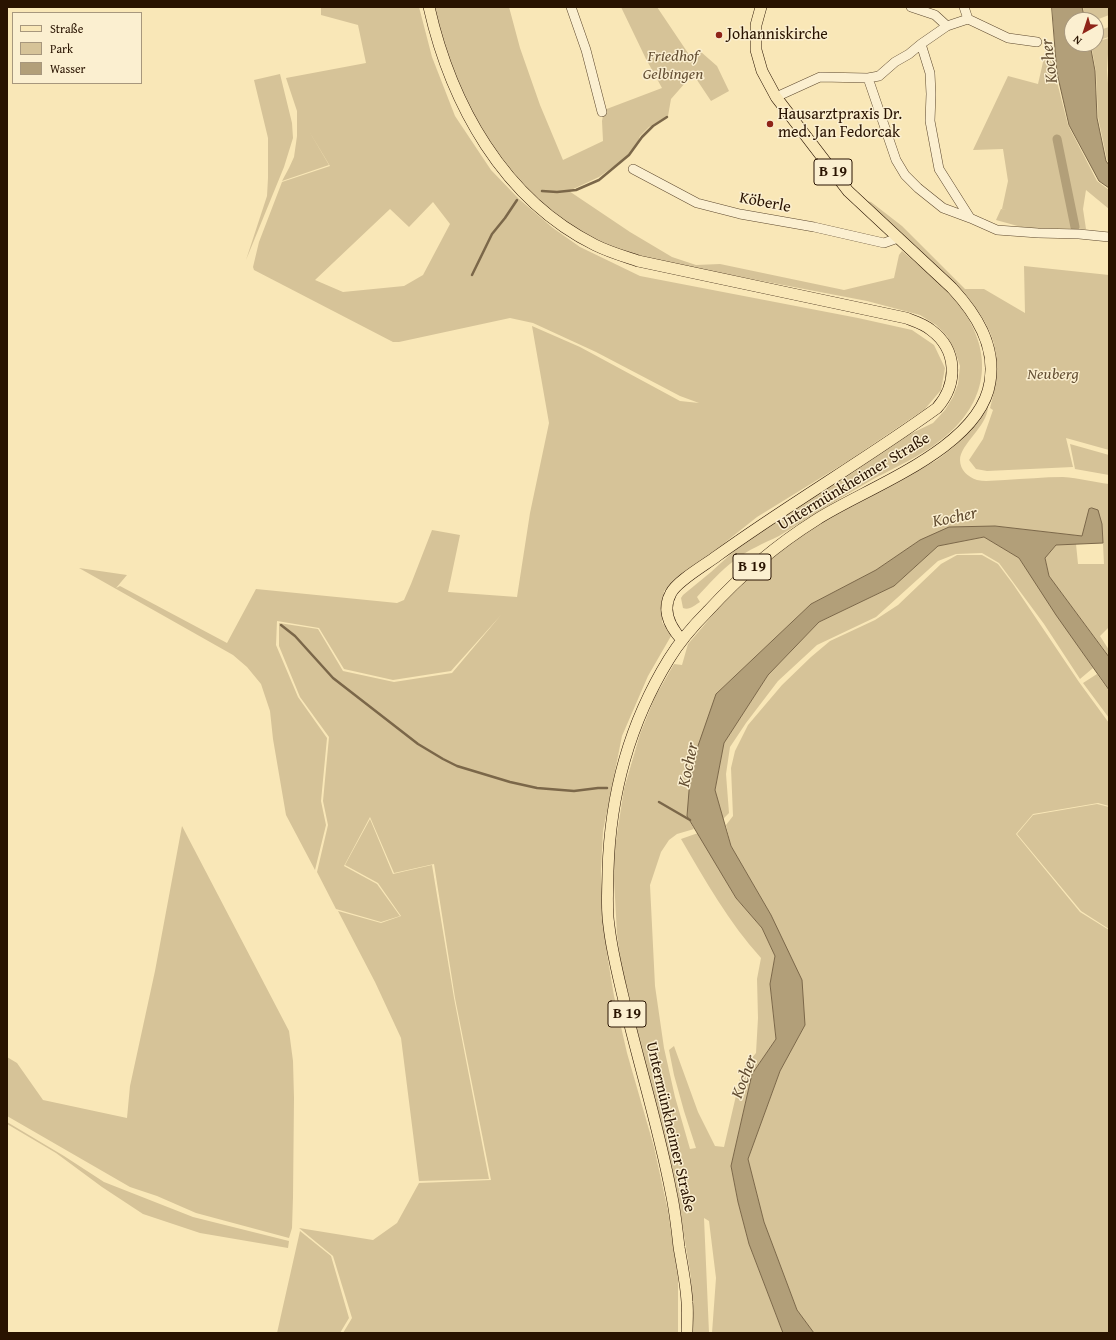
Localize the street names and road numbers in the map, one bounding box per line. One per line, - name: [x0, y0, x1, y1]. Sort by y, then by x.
- road number: B 19: [814, 159, 852, 185]
- street label: Köberle: [738, 189, 792, 217]
- street label: Untermünkheimer Straße: [774, 429, 934, 535]
- road number: B 19: [733, 554, 771, 580]
- road number: B 19: [608, 1001, 646, 1027]
- street label: Untermünkheimer Straße: [641, 1040, 699, 1214]

